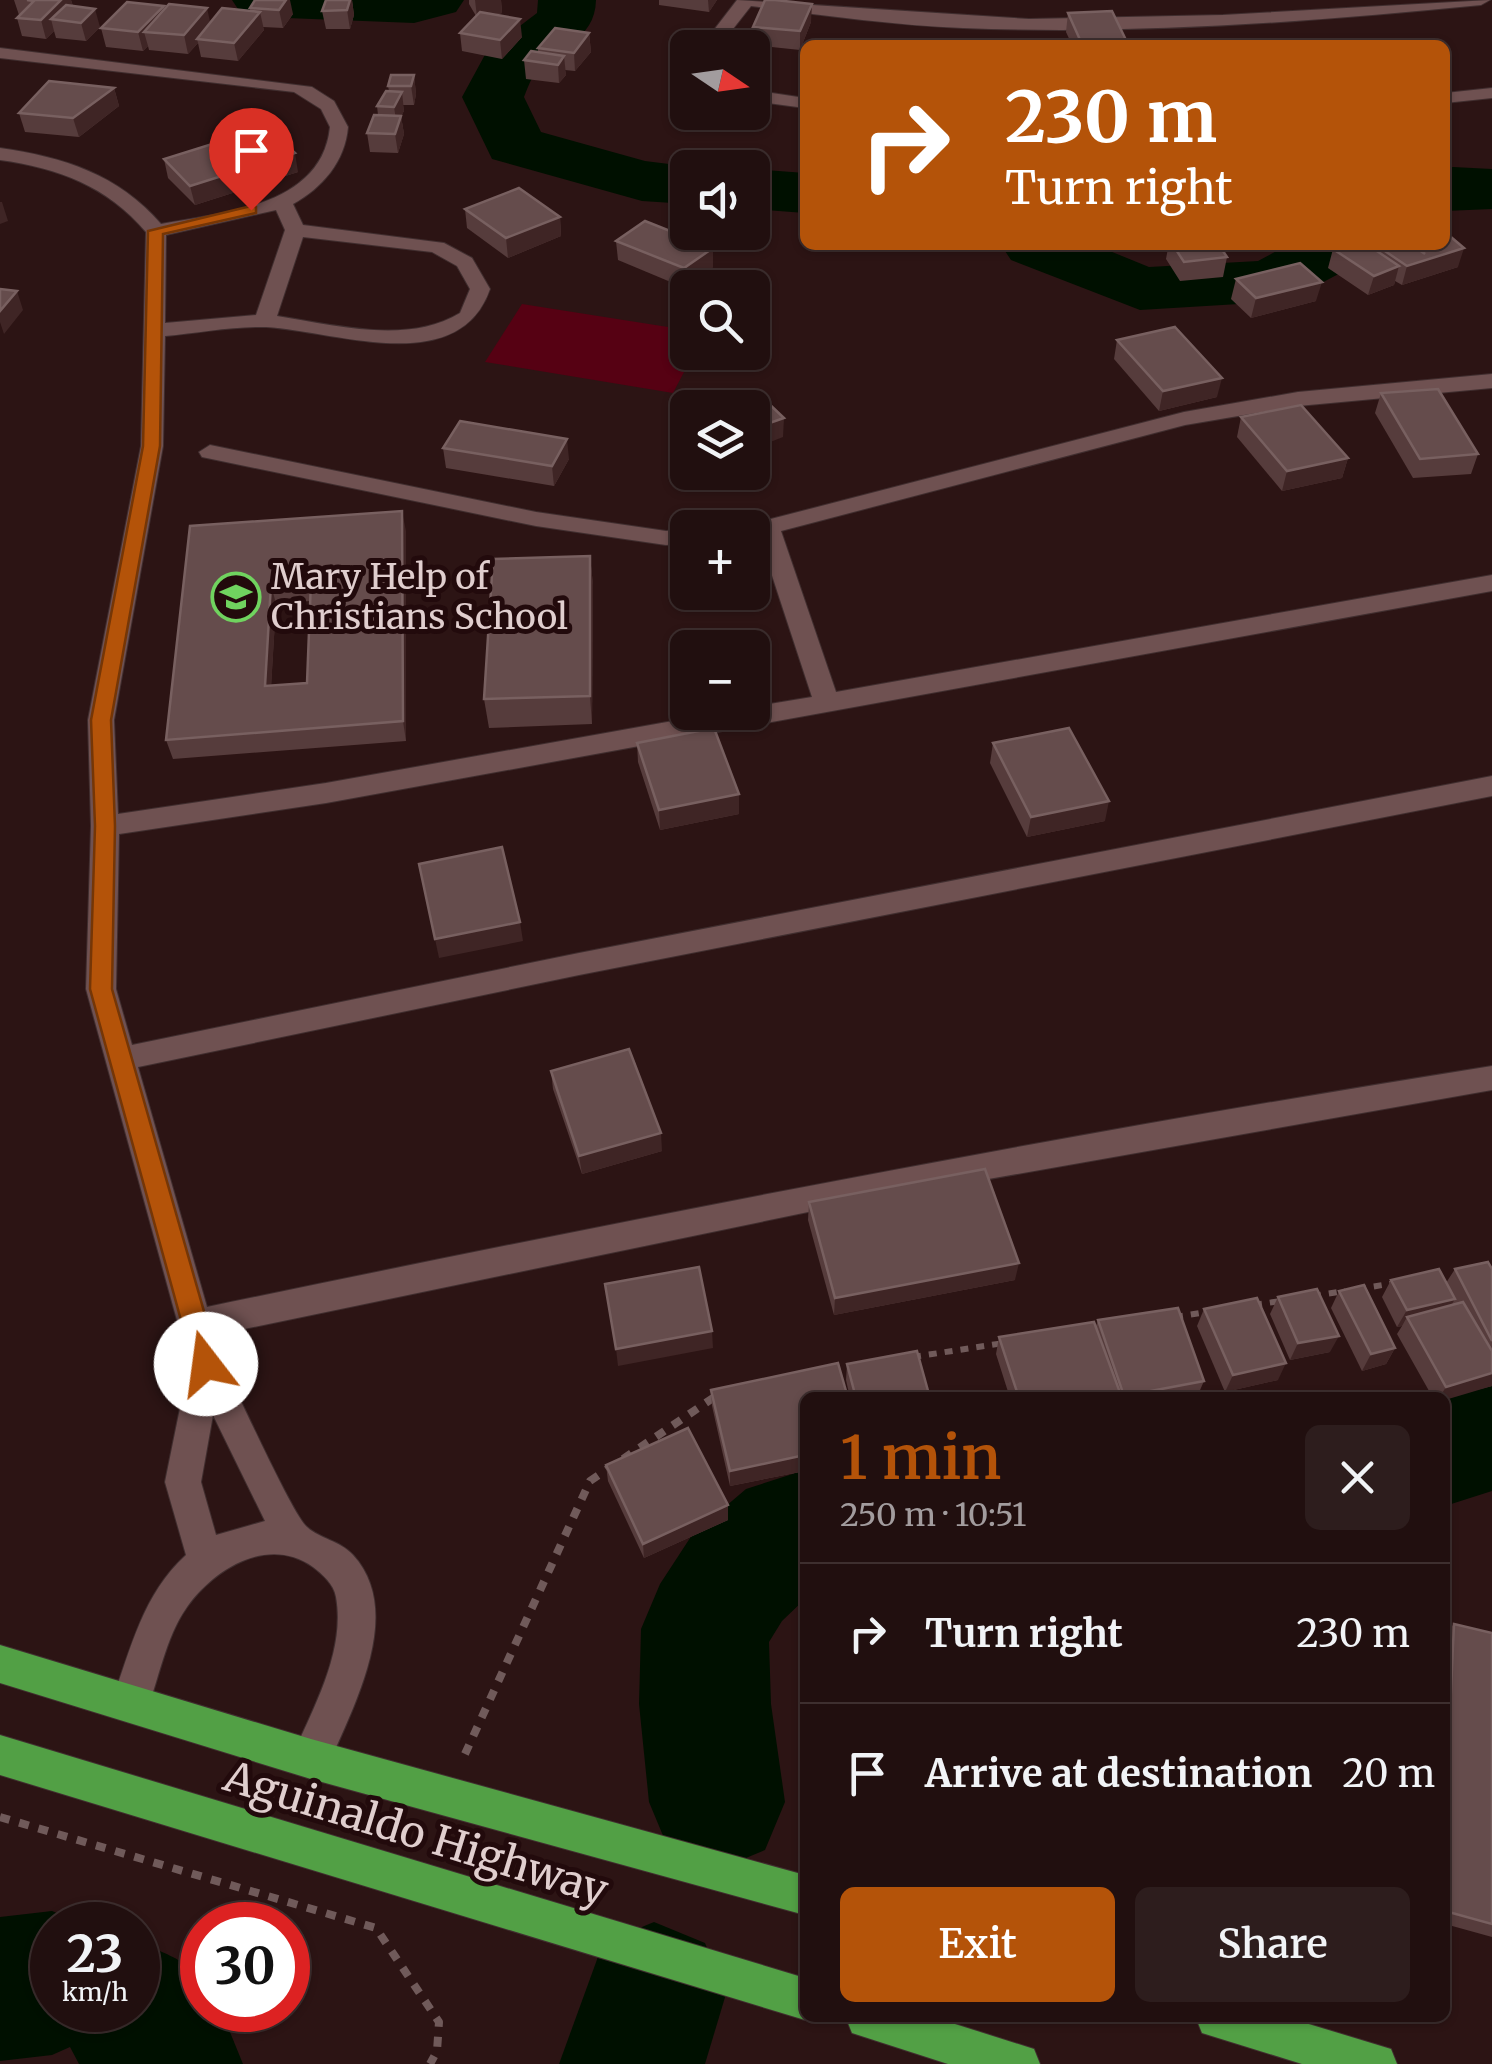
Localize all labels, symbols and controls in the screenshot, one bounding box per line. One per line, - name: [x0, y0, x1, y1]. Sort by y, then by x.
- north arrow: [670, 30, 770, 130]
- map controls: [670, 30, 770, 730]
- text: 230 m: [1005, 73, 1217, 161]
- icon: right: [840, 80, 970, 210]
- pin: [209, 108, 294, 211]
- icon: arrive: [224, 123, 279, 178]
- button: sound: [670, 150, 770, 250]
- text: Turn right: [1005, 160, 1233, 216]
- button: search: [670, 270, 770, 370]
- button: layers: [670, 390, 770, 490]
- button: +: [670, 510, 770, 610]
- place label: Mary Help of Christians School: [271, 555, 568, 639]
- school or university icon: Mary Help of Christians School: [210, 571, 262, 623]
- button: −: [670, 630, 770, 730]
- position arrow: [154, 1312, 258, 1416]
- text: 1 min: [840, 1420, 1001, 1495]
- button: close: [1305, 1425, 1410, 1530]
- text: 250 m · 10:51: [840, 1495, 1026, 1535]
- icon: right: [840, 1606, 895, 1661]
- text: Turn right: [925, 1610, 1123, 1657]
- text: 230 m: [1296, 1610, 1410, 1657]
- icon: arrive: [840, 1746, 895, 1801]
- street label: Aguinaldo Highway: [217, 1750, 615, 1917]
- text: Arrive at destination: [925, 1750, 1312, 1797]
- text: 20 m: [1342, 1750, 1435, 1797]
- button: Exit: [840, 1887, 1115, 2002]
- button: Share: [1135, 1887, 1410, 2002]
- speed limit sign: 30: [180, 1902, 310, 2032]
- text: 23: [67, 1923, 123, 1986]
- text: km/h: [62, 1976, 128, 2008]

